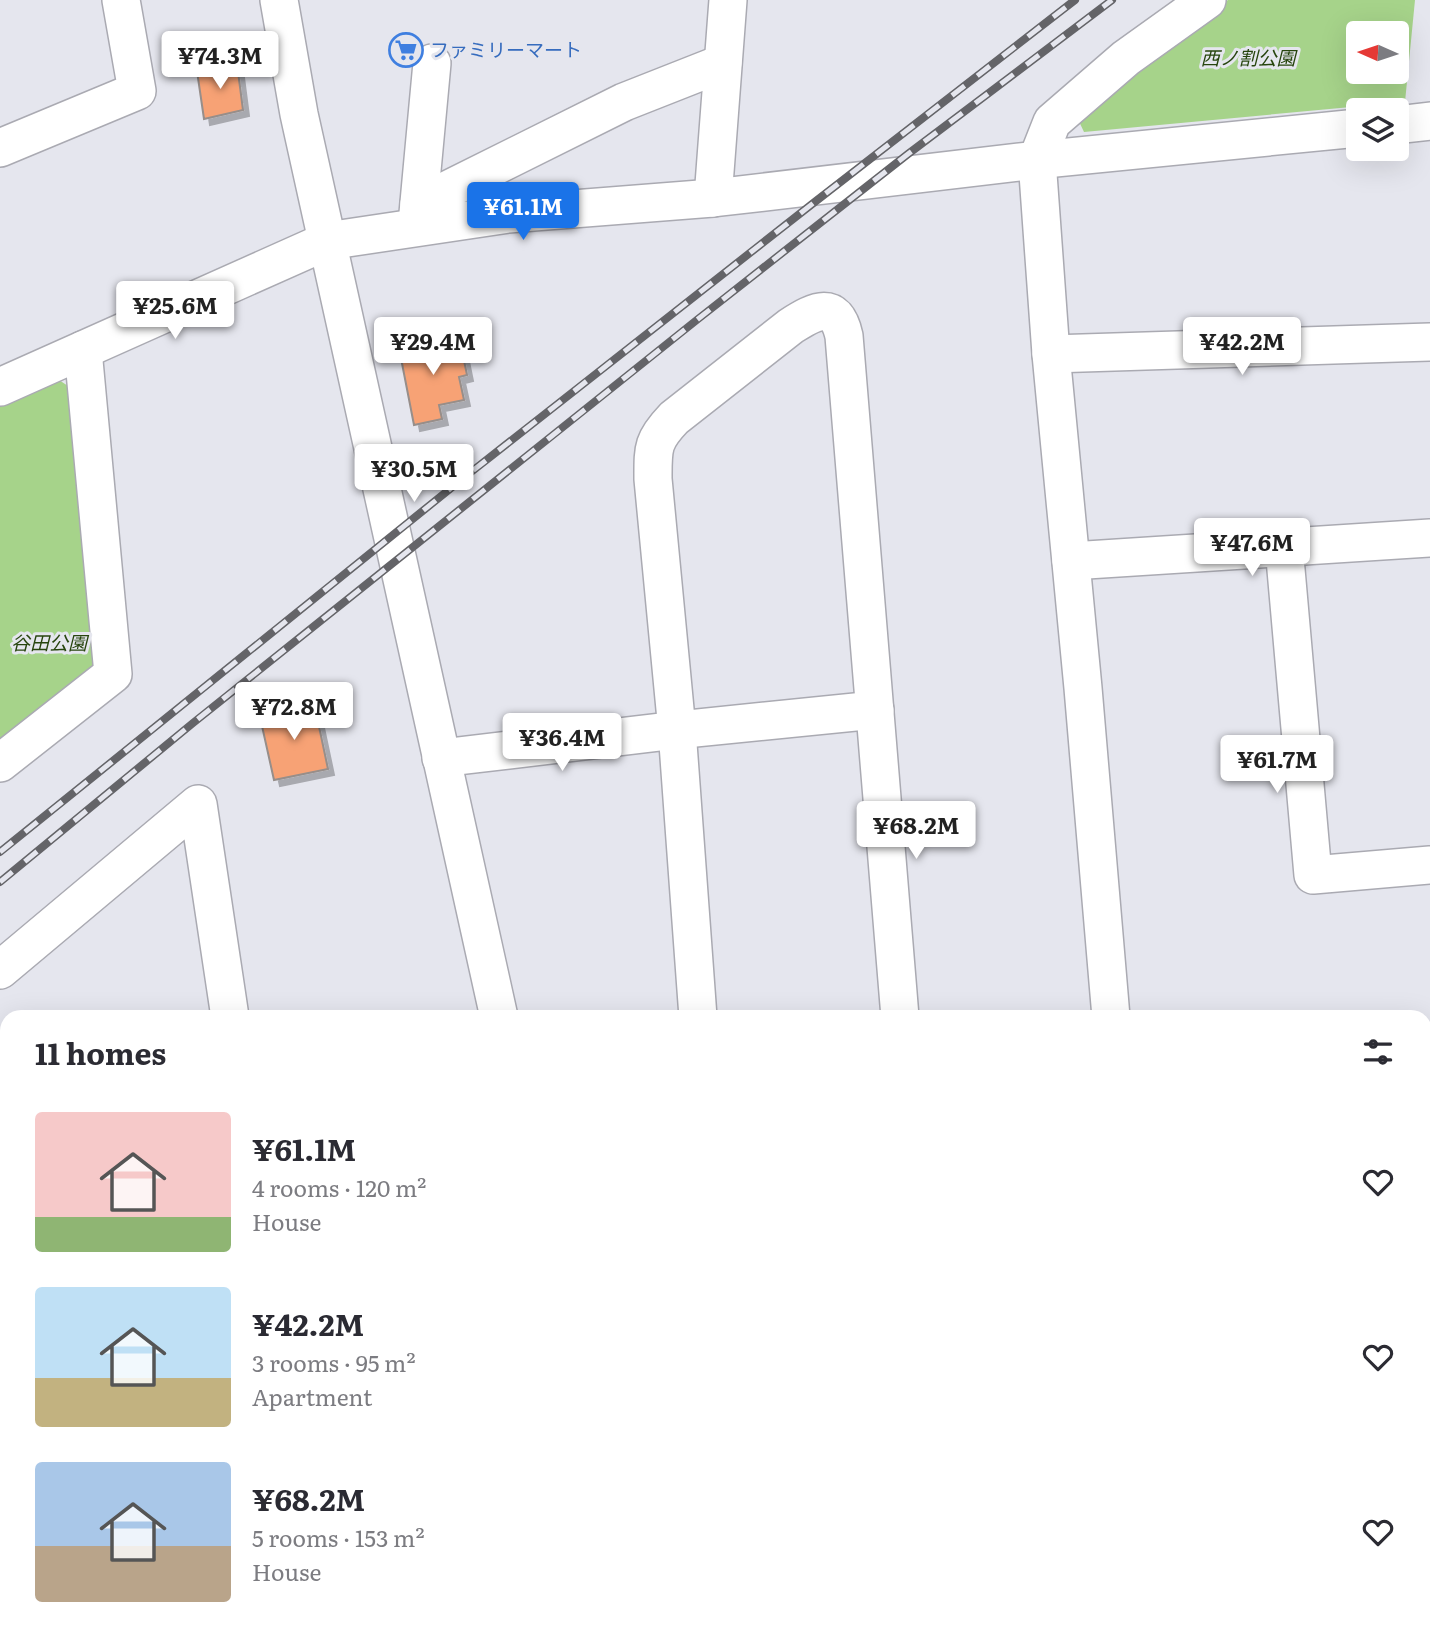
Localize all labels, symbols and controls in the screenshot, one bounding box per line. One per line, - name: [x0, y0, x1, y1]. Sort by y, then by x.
- north arrow: [1346, 21, 1409, 84]
- map controls: [1346, 21, 1409, 161]
- supermarket icon: ファミリーマート: [387, 31, 425, 69]
- pin: ¥74.3M: [163, 32, 277, 91]
- place label: ファミリーマート: [430, 35, 582, 63]
- text: ¥74.3M: [178, 37, 262, 71]
- park label: 西ノ割公園: [1200, 43, 1298, 71]
- button: layers: [1346, 98, 1409, 161]
- pin: ¥61.1M: [466, 182, 580, 242]
- text: ¥61.1M: [483, 188, 563, 222]
- pin: ¥25.6M: [118, 282, 232, 341]
- text: ¥25.6M: [132, 287, 218, 321]
- pin: ¥29.4M: [376, 318, 490, 377]
- pin: ¥42.2M: [1185, 318, 1299, 377]
- text: ¥29.4M: [390, 323, 476, 357]
- text: ¥42.2M: [1199, 323, 1285, 357]
- pin: ¥30.5M: [357, 444, 471, 504]
- text: ¥30.5M: [371, 450, 457, 484]
- pin: ¥47.6M: [1195, 518, 1309, 578]
- text: ¥47.6M: [1210, 524, 1294, 558]
- park label: 谷田公園: [11, 628, 90, 656]
- pin: ¥72.8M: [237, 682, 351, 742]
- text: ¥72.8M: [251, 688, 337, 722]
- pin: ¥36.4M: [505, 714, 619, 773]
- text: ¥36.4M: [519, 719, 605, 753]
- pin: ¥61.7M: [1220, 736, 1334, 795]
- text: ¥61.7M: [1236, 741, 1318, 775]
- pin: ¥68.2M: [859, 802, 973, 861]
- text: ¥68.2M: [873, 807, 959, 841]
- text: 11 homes: [35, 1030, 166, 1074]
- icon: filters: [1359, 1033, 1397, 1071]
- text: ¥61.1M: [252, 1126, 356, 1170]
- icon: home: [91, 1140, 175, 1224]
- icon: heart: [1359, 1163, 1397, 1201]
- text: 4 rooms · 120 m²: [252, 1170, 426, 1204]
- text: House: [252, 1204, 321, 1238]
- text: ¥42.2M: [252, 1301, 364, 1345]
- icon: home: [91, 1315, 175, 1399]
- icon: heart: [1359, 1338, 1397, 1376]
- text: 3 rooms · 95 m²: [252, 1345, 416, 1379]
- text: Apartment: [252, 1379, 372, 1413]
- text: ¥68.2M: [252, 1476, 365, 1520]
- icon: home: [91, 1490, 175, 1574]
- icon: heart: [1359, 1513, 1397, 1551]
- text: 5 rooms · 153 m²: [252, 1520, 425, 1554]
- text: House: [252, 1554, 321, 1588]

